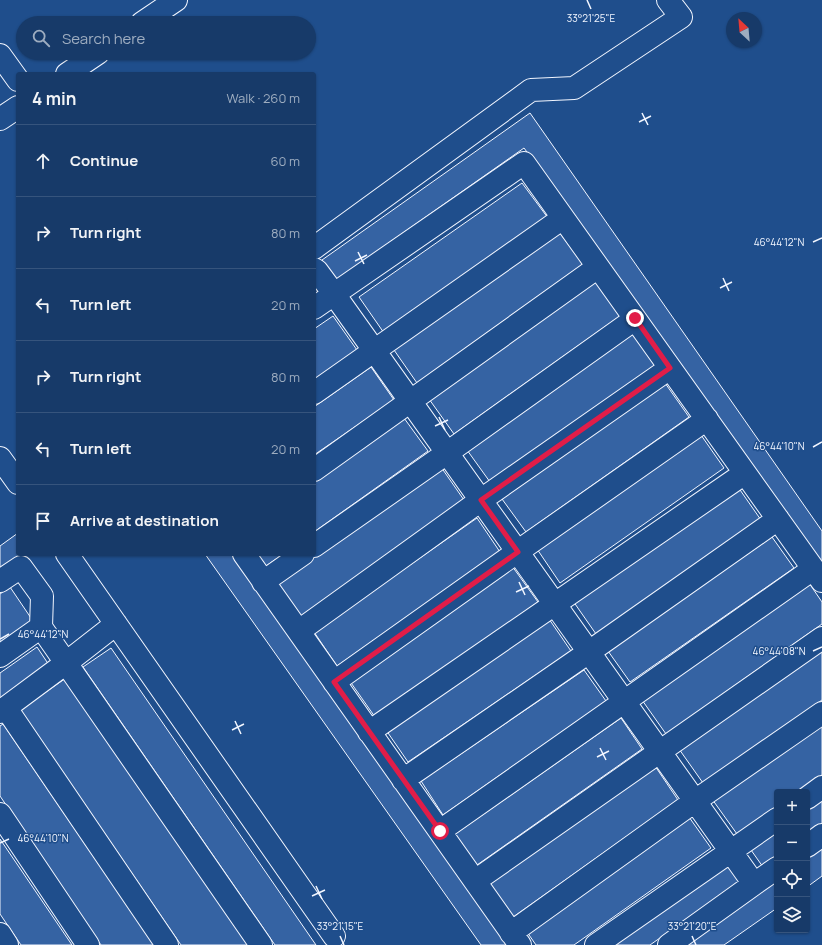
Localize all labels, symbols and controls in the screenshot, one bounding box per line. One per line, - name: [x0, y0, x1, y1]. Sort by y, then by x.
- text: 33°21'25"E: [567, 11, 615, 25]
- north arrow: [726, 12, 762, 48]
- search box: [16, 16, 316, 60]
- icon: search: [30, 27, 52, 49]
- text: Search here: [62, 28, 145, 49]
- text: 4 min: [32, 87, 76, 110]
- text: Walk · 260 m: [227, 89, 300, 107]
- icon: ahead: [32, 150, 54, 172]
- text: Continue: [70, 150, 138, 171]
- text: 60 m: [270, 152, 300, 170]
- icon: right: [32, 222, 54, 244]
- text: Turn right: [70, 222, 141, 243]
- text: 80 m: [271, 224, 300, 242]
- text: 46°44'12"N: [754, 235, 804, 249]
- icon: left: [32, 294, 54, 316]
- text: Turn left: [70, 294, 132, 315]
- text: 20 m: [271, 296, 300, 314]
- route end: [626, 309, 644, 327]
- icon: right: [32, 366, 54, 388]
- text: Turn right: [70, 366, 141, 387]
- text: 80 m: [271, 368, 300, 386]
- icon: left: [32, 438, 54, 460]
- text: Turn left: [70, 438, 132, 459]
- text: 46°44'10"N: [753, 439, 805, 453]
- text: 20 m: [271, 440, 300, 458]
- icon: arrive: [32, 510, 54, 532]
- text: Arrive at destination: [70, 510, 219, 531]
- text: 46°44'12"N: [18, 627, 68, 641]
- text: 46°44'08"N: [753, 644, 806, 658]
- map controls: [774, 789, 810, 933]
- button: +: [774, 789, 810, 825]
- route start: [431, 822, 449, 840]
- button: −: [774, 825, 810, 861]
- text: 46°44'10"N: [17, 831, 69, 845]
- button: locate: [774, 861, 810, 897]
- button: layers: [774, 897, 810, 933]
- text: 33°21'15"E: [317, 919, 364, 933]
- text: 33°21'20"E: [668, 919, 717, 933]

